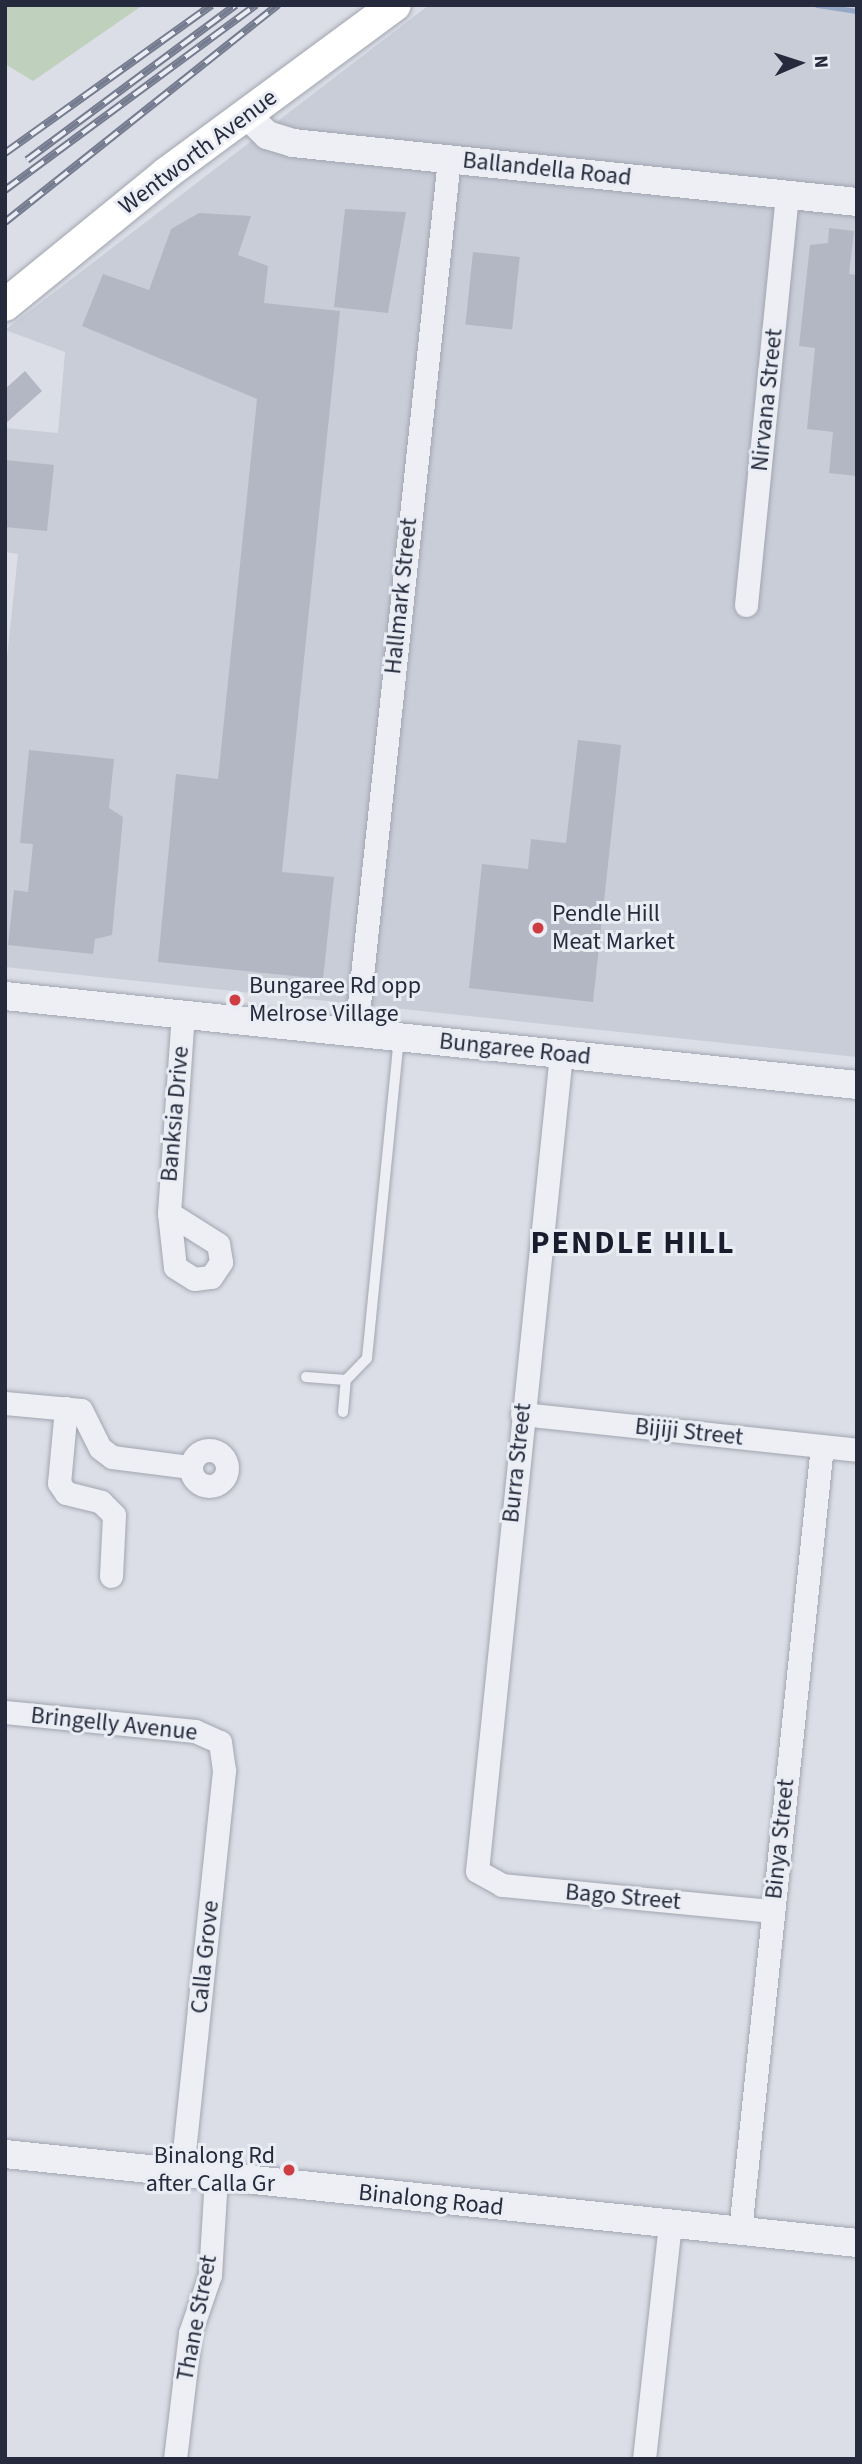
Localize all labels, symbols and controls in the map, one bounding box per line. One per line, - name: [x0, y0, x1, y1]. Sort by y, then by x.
- north arrow: [764, 28, 834, 98]
- text: N: [807, 55, 834, 69]
- street label: Wentworth Avenue: [113, 83, 283, 221]
- street label: Ballandella Road: [461, 146, 633, 192]
- street label: Nirvana Street: [745, 327, 789, 473]
- street label: Hallmark Street: [378, 516, 424, 676]
- place label: Pendle Hill Meat Market: [552, 900, 675, 956]
- marker: Pendle Hill Meat Market: [530, 920, 546, 936]
- place label: Bungaree Rd opp Melrose Village: [249, 972, 421, 1028]
- marker: Bungaree Rd opp Melrose Village: [227, 992, 243, 1008]
- street label: Bungaree Road: [438, 1027, 592, 1071]
- street label: Banksia Drive: [155, 1045, 195, 1183]
- district label: PENDLE HILL: [532, 1224, 734, 1262]
- street label: Burra Street: [496, 1402, 538, 1524]
- street label: Bijiji Street: [633, 1412, 745, 1452]
- street label: Bringelly Avenue: [29, 1701, 199, 1747]
- street label: Binya Street: [759, 1777, 801, 1901]
- street label: Bago Street: [564, 1878, 682, 1916]
- street label: Calla Grove: [185, 1899, 225, 2015]
- place label: Binalong Rd after Calla Gr: [146, 2142, 275, 2198]
- marker: Binalong Rd after Calla Gr: [281, 2162, 297, 2178]
- street label: Binalong Road: [357, 2178, 505, 2222]
- street label: Thane Street: [171, 2252, 223, 2384]

